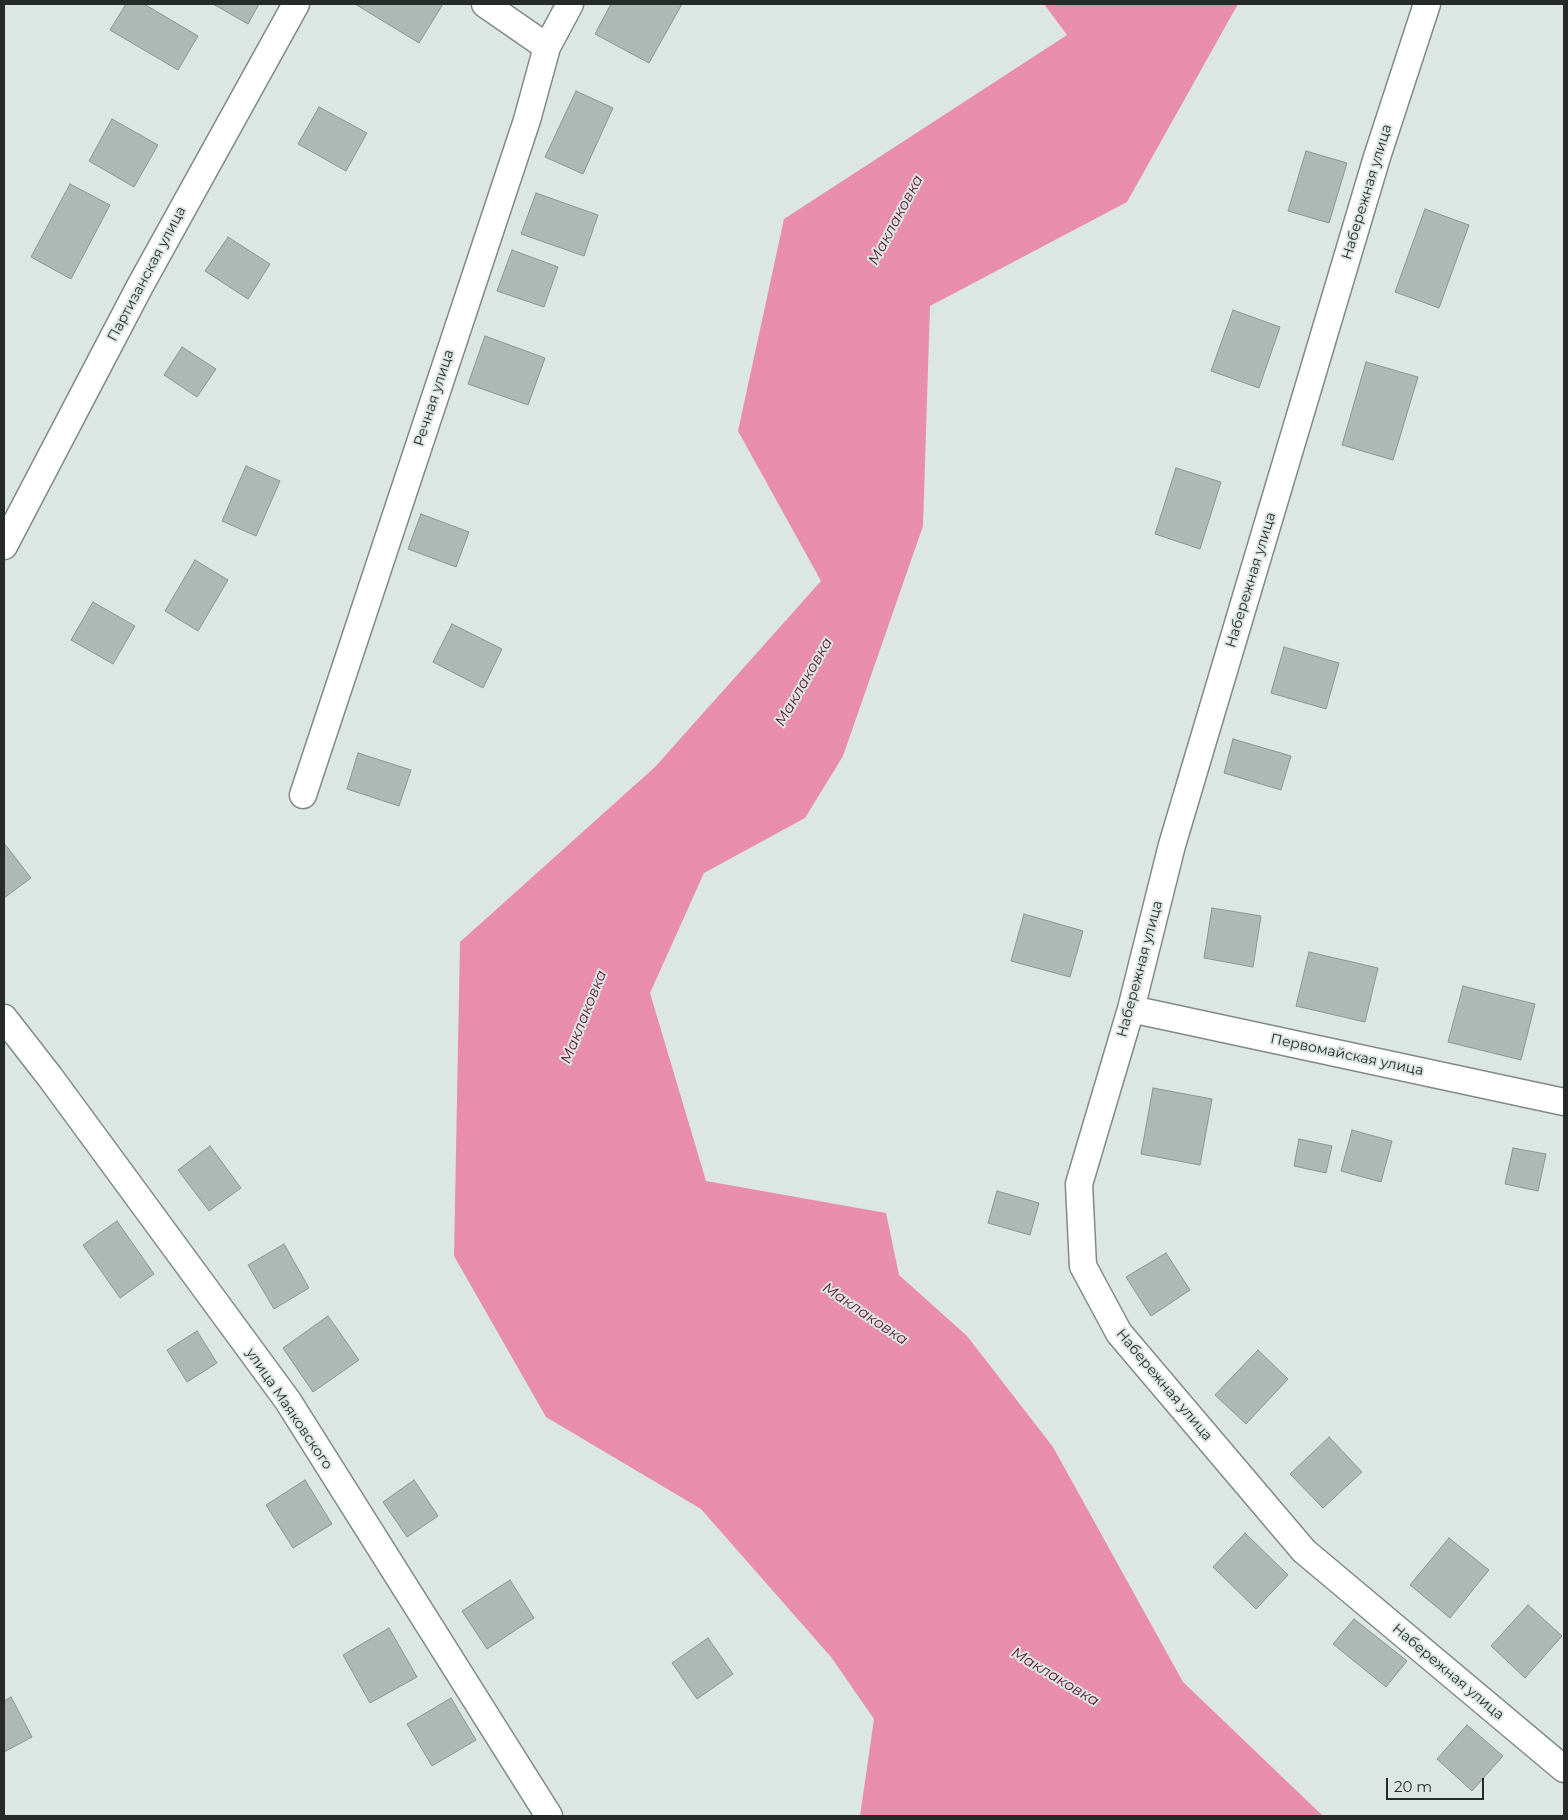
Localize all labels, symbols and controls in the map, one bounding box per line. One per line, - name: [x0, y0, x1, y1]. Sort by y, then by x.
- street label: Набережная улица: [1338, 122, 1396, 262]
- water label: Маклаковка: [865, 172, 927, 268]
- street label: Партизанская улица: [104, 204, 190, 344]
- street label: Речная улица: [411, 348, 457, 448]
- street label: Набережная улица: [1222, 510, 1280, 650]
- water label: Маклаковка: [771, 635, 837, 729]
- street label: Набережная улица: [1114, 899, 1166, 1039]
- water label: Маклаковка: [557, 968, 611, 1066]
- street label: Первомайская улица: [1269, 1031, 1425, 1079]
- water label: Маклаковка: [819, 1279, 911, 1349]
- street label: Набережная улица: [1112, 1326, 1216, 1444]
- street label: улица Маяковского: [242, 1345, 336, 1473]
- street label: Набережная улица: [1389, 1620, 1507, 1724]
- water label: Маклаковка: [1008, 1644, 1102, 1710]
- scale bar: [1388, 1768, 1486, 1800]
- text: 20 m: [1394, 1777, 1432, 1796]

